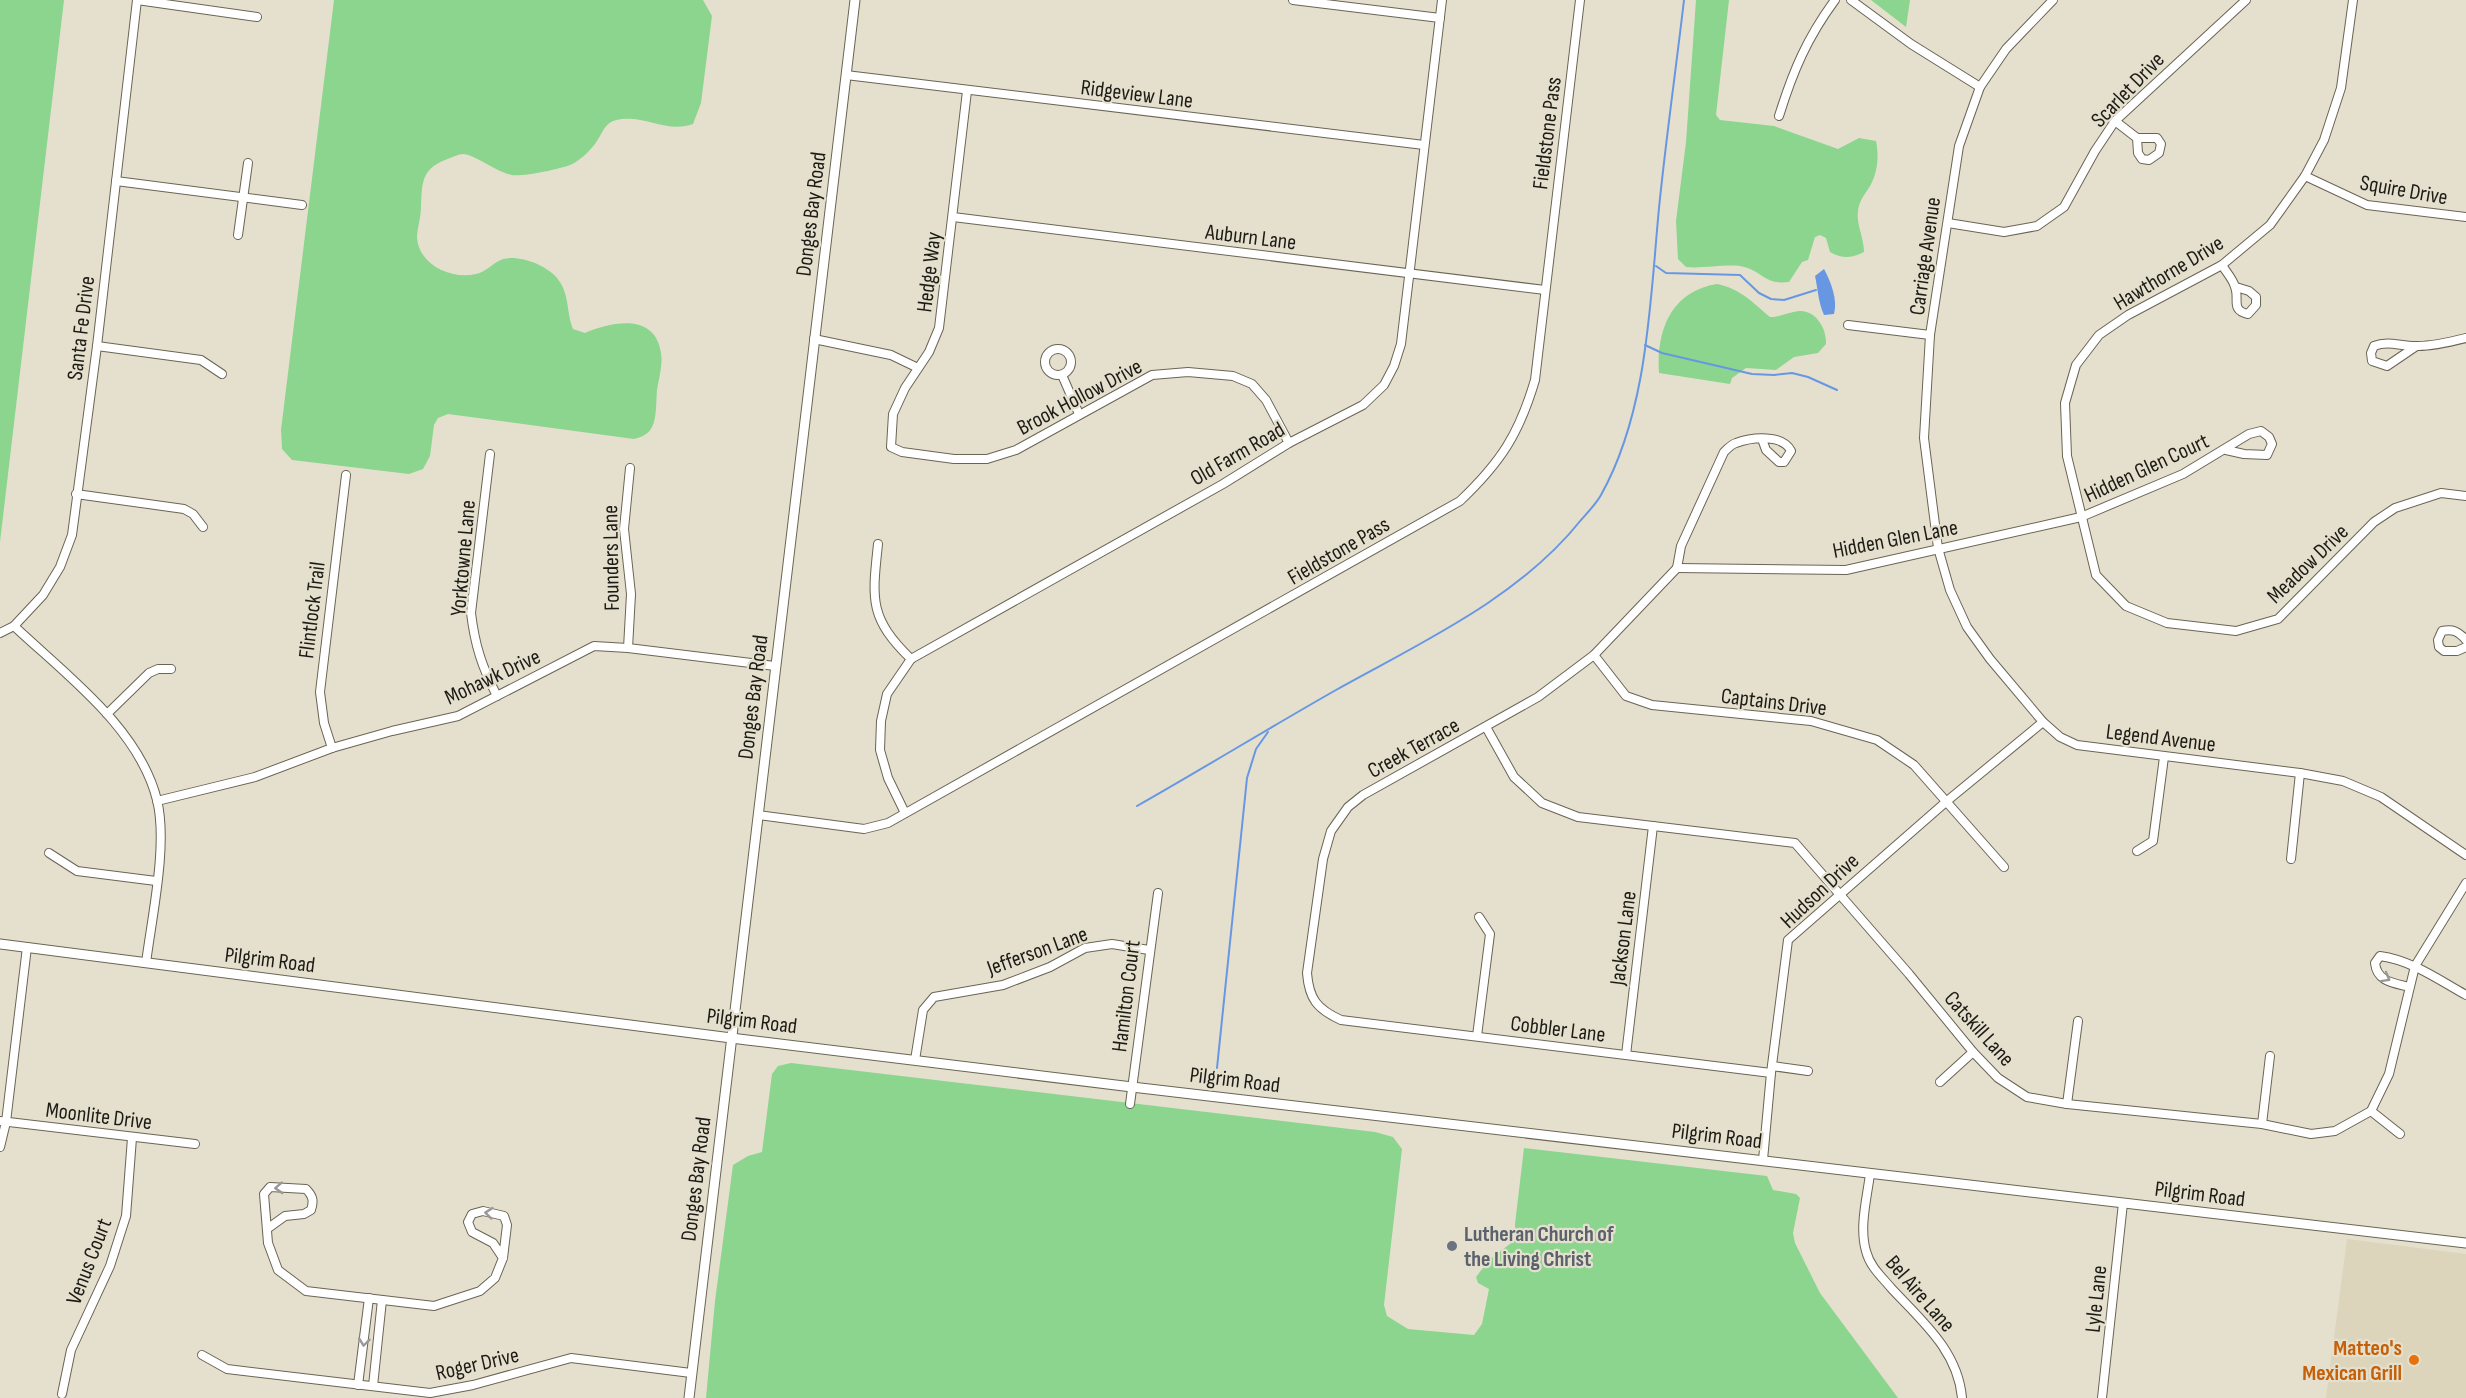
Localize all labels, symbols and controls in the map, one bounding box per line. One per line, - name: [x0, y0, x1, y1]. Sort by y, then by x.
- street label: Scarlet Drive: [2086, 47, 2171, 133]
- street label: Ridgeview Lane: [1079, 74, 1194, 115]
- street label: Fieldstone Pass: [1527, 75, 1568, 191]
- street label: Donges Bay Road: [790, 150, 833, 278]
- street label: Squire Drive: [2358, 169, 2450, 211]
- street label: Carriage Avenue: [1904, 196, 1947, 317]
- street label: Auburn Lane: [1203, 218, 1298, 256]
- street label: Hedge Way: [911, 230, 948, 314]
- street label: Hawthorne Drive: [2109, 230, 2229, 317]
- street label: Santa Fe Drive: [62, 275, 101, 382]
- street label: Brook Hollow Drive: [1013, 353, 1147, 442]
- street label: Old Farm Road: [1186, 416, 1290, 492]
- street label: Hidden Glen Court: [2080, 428, 2213, 509]
- street label: Yorktowne Lane: [445, 499, 482, 617]
- street label: Founders Lane: [597, 505, 626, 611]
- street label: Fieldstone Pass: [1283, 511, 1395, 591]
- street label: Hidden Glen Lane: [1830, 514, 1960, 565]
- street label: Meadow Drive: [2262, 519, 2354, 610]
- street label: Flintlock Trail: [293, 560, 332, 660]
- street label: Donges Bay Road: [732, 633, 775, 761]
- street label: Mohawk Drive: [440, 643, 545, 711]
- street label: Captains Drive: [1719, 683, 1828, 722]
- street label: Creek Terrace: [1363, 712, 1464, 785]
- street label: Legend Avenue: [2105, 718, 2217, 759]
- street label: Hudson Drive: [1775, 848, 1865, 934]
- street label: Jackson Lane: [1604, 890, 1643, 988]
- street label: Jefferson Lane: [983, 921, 1092, 982]
- street label: Hamilton Court: [1106, 938, 1147, 1054]
- street label: Pilgrim Road: [223, 942, 317, 979]
- one-way arrow: [2380, 971, 2391, 983]
- street label: Catskill Lane: [1938, 986, 2020, 1072]
- street label: Pilgrim Road: [705, 1003, 799, 1040]
- street label: Cobbler Lane: [1509, 1010, 1607, 1049]
- street label: Pilgrim Road: [1188, 1062, 1282, 1099]
- street label: Moonlite Drive: [44, 1097, 153, 1136]
- street label: Donges Bay Road: [675, 1115, 718, 1243]
- street label: Pilgrim Road: [1670, 1118, 1764, 1155]
- street label: Pilgrim Road: [2153, 1176, 2247, 1213]
- one-way arrow: [274, 1181, 283, 1194]
- one-way arrow: [484, 1207, 494, 1220]
- street label: Venus Court: [61, 1214, 118, 1308]
- place label: Lutheran Church of the Living Christ: [1464, 1221, 1615, 1273]
- marker: Lutheran Church of the Living Christ: [1445, 1239, 1459, 1253]
- street label: Bel Aire Lane: [1879, 1250, 1961, 1338]
- street label: Lyle Lane: [2080, 1264, 2113, 1334]
- place label: Matteo's Mexican Grill: [2302, 1335, 2402, 1387]
- one-way arrow: [358, 1337, 370, 1346]
- street label: Roger Drive: [433, 1342, 522, 1387]
- marker: Matteo's Mexican Grill: [2407, 1353, 2421, 1367]

